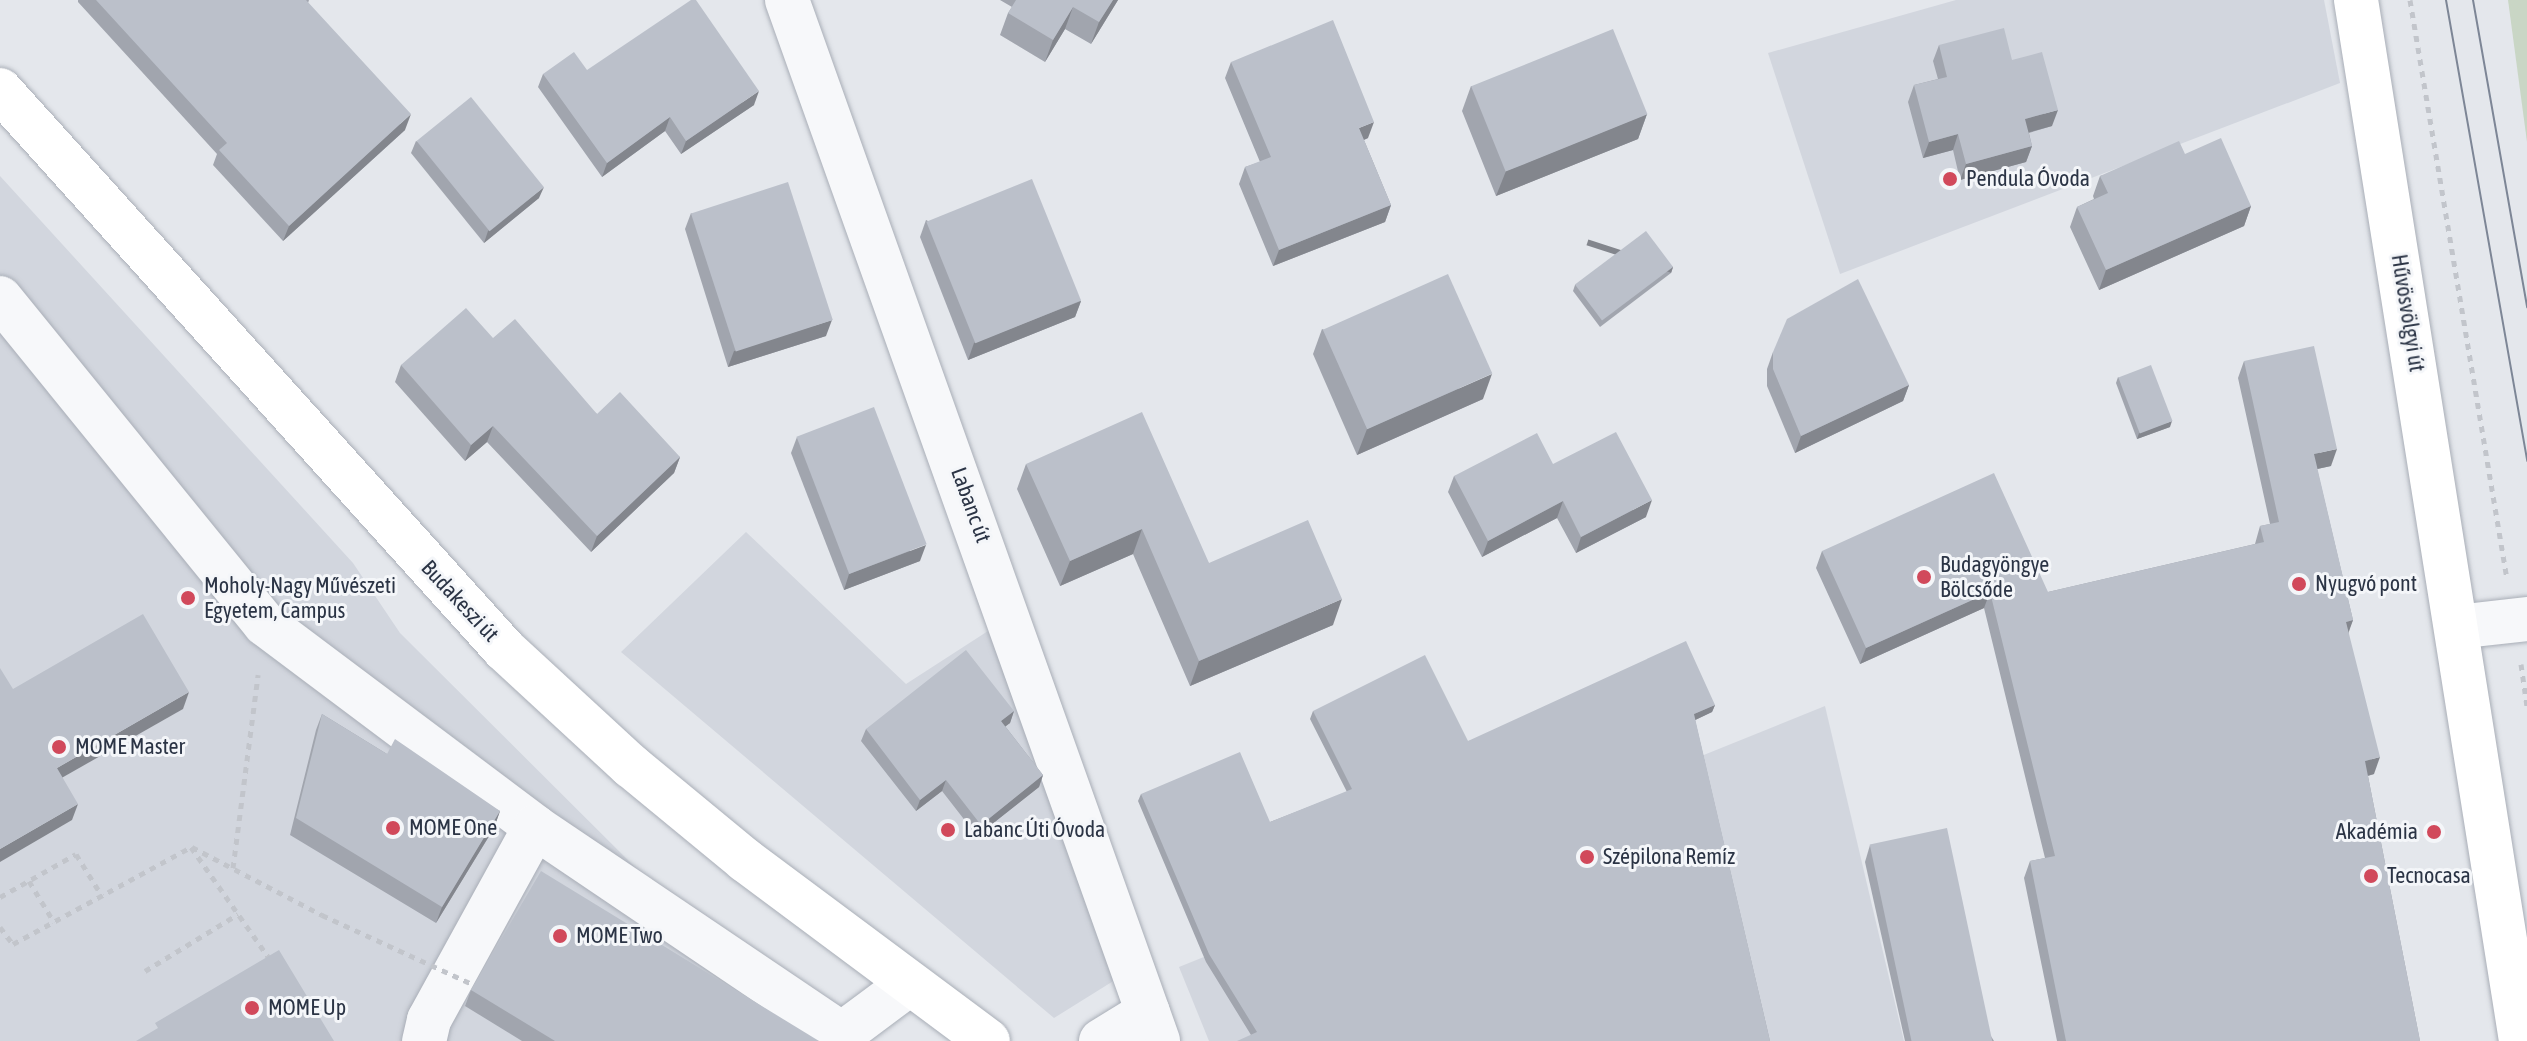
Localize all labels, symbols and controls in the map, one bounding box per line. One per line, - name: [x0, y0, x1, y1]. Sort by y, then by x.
- place label: Pendula Óvoda: [1966, 166, 2090, 192]
- marker: Pendula Óvoda: [1941, 170, 1959, 188]
- street label: Hűvösvölgyi út: [2386, 252, 2430, 374]
- street label: Labanc út: [945, 464, 997, 546]
- place label: Budagyöngye Bölcsőde: [1940, 551, 2049, 602]
- street label: Budakeszi út: [416, 555, 504, 647]
- marker: Budagyöngye Bölcsőde: [1915, 568, 1933, 586]
- place label: Nyugvó pont: [2315, 571, 2417, 597]
- place label: Moholy-Nagy Művészeti Egyetem, Campus: [204, 572, 396, 624]
- marker: Nyugvó pont: [2290, 575, 2308, 593]
- marker: Moholy-Nagy Művészeti Egyetem, Campus: [179, 589, 197, 607]
- place label: MOME Master: [75, 734, 185, 760]
- marker: MOME Master: [50, 738, 68, 756]
- place label: MOME One: [409, 815, 497, 841]
- place label: Labanc Úti Óvoda: [964, 817, 1105, 843]
- marker: MOME One: [384, 819, 402, 837]
- place label: Akadémia: [2336, 819, 2418, 845]
- marker: Labanc Úti Óvoda: [939, 821, 957, 839]
- marker: Akadémia: [2425, 823, 2443, 841]
- place label: Szépilona Remíz: [1603, 844, 1735, 870]
- marker: Szépilona Remíz: [1578, 848, 1596, 866]
- place label: Tecnocasa: [2387, 863, 2471, 889]
- marker: Tecnocasa: [2362, 867, 2380, 885]
- place label: MOME Two: [576, 923, 663, 949]
- marker: MOME Two: [551, 927, 569, 945]
- place label: MOME Up: [268, 995, 346, 1021]
- marker: MOME Up: [243, 999, 261, 1017]

